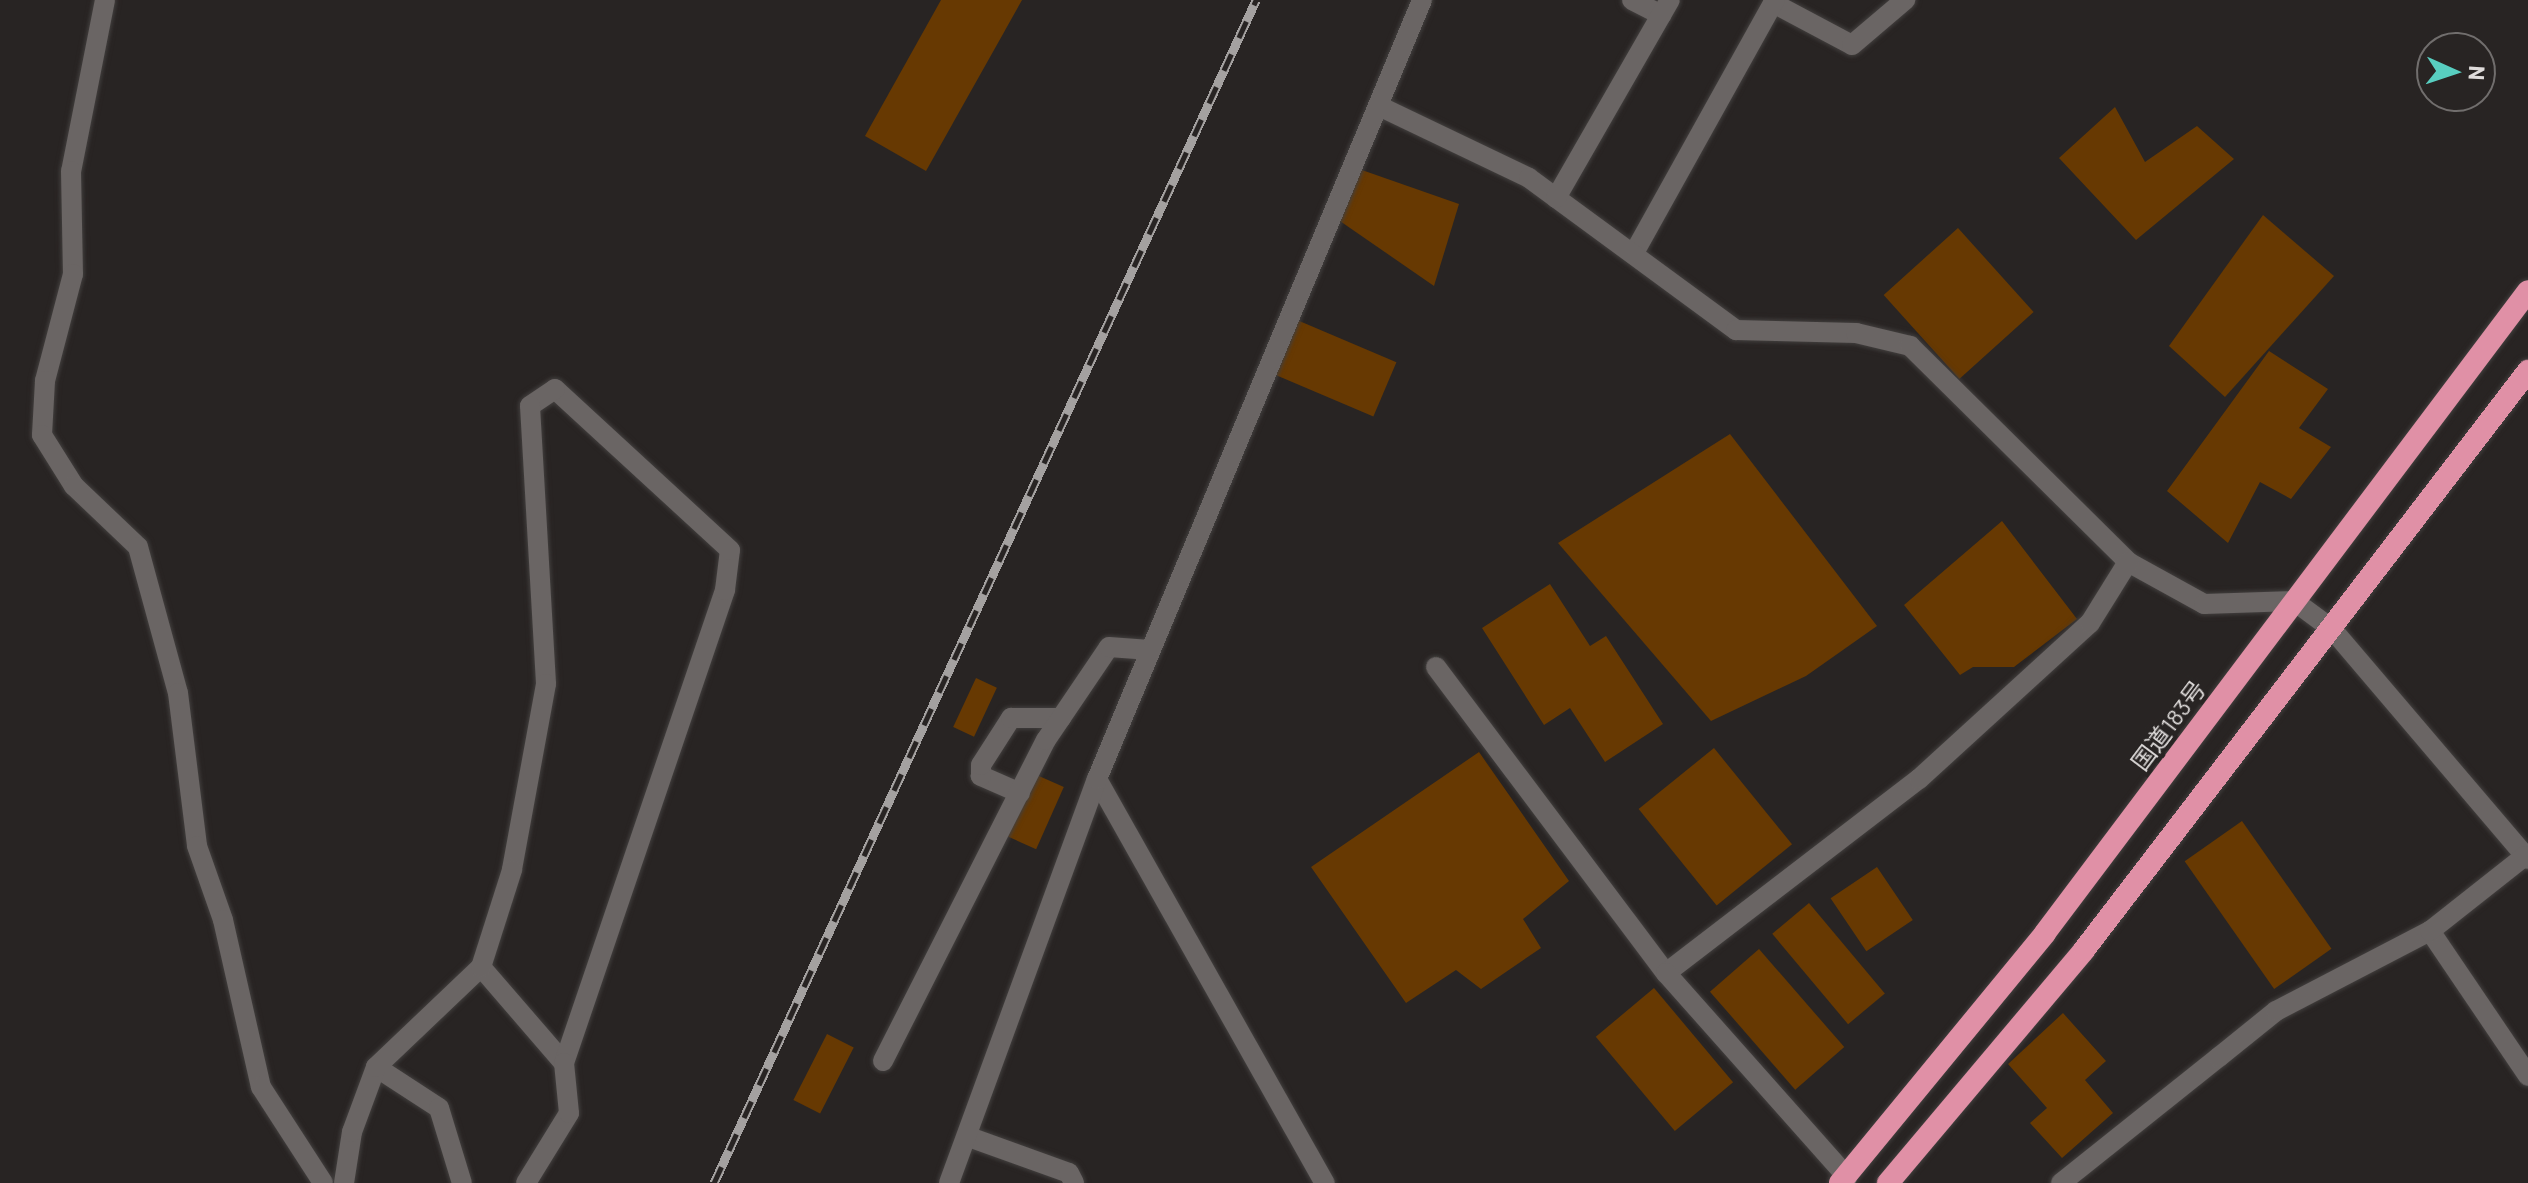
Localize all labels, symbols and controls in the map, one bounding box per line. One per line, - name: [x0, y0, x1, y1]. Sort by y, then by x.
- north arrow: [2416, 32, 2496, 112]
- text: N: [2465, 65, 2491, 81]
- street label: 国道183号: [2125, 674, 2211, 776]

